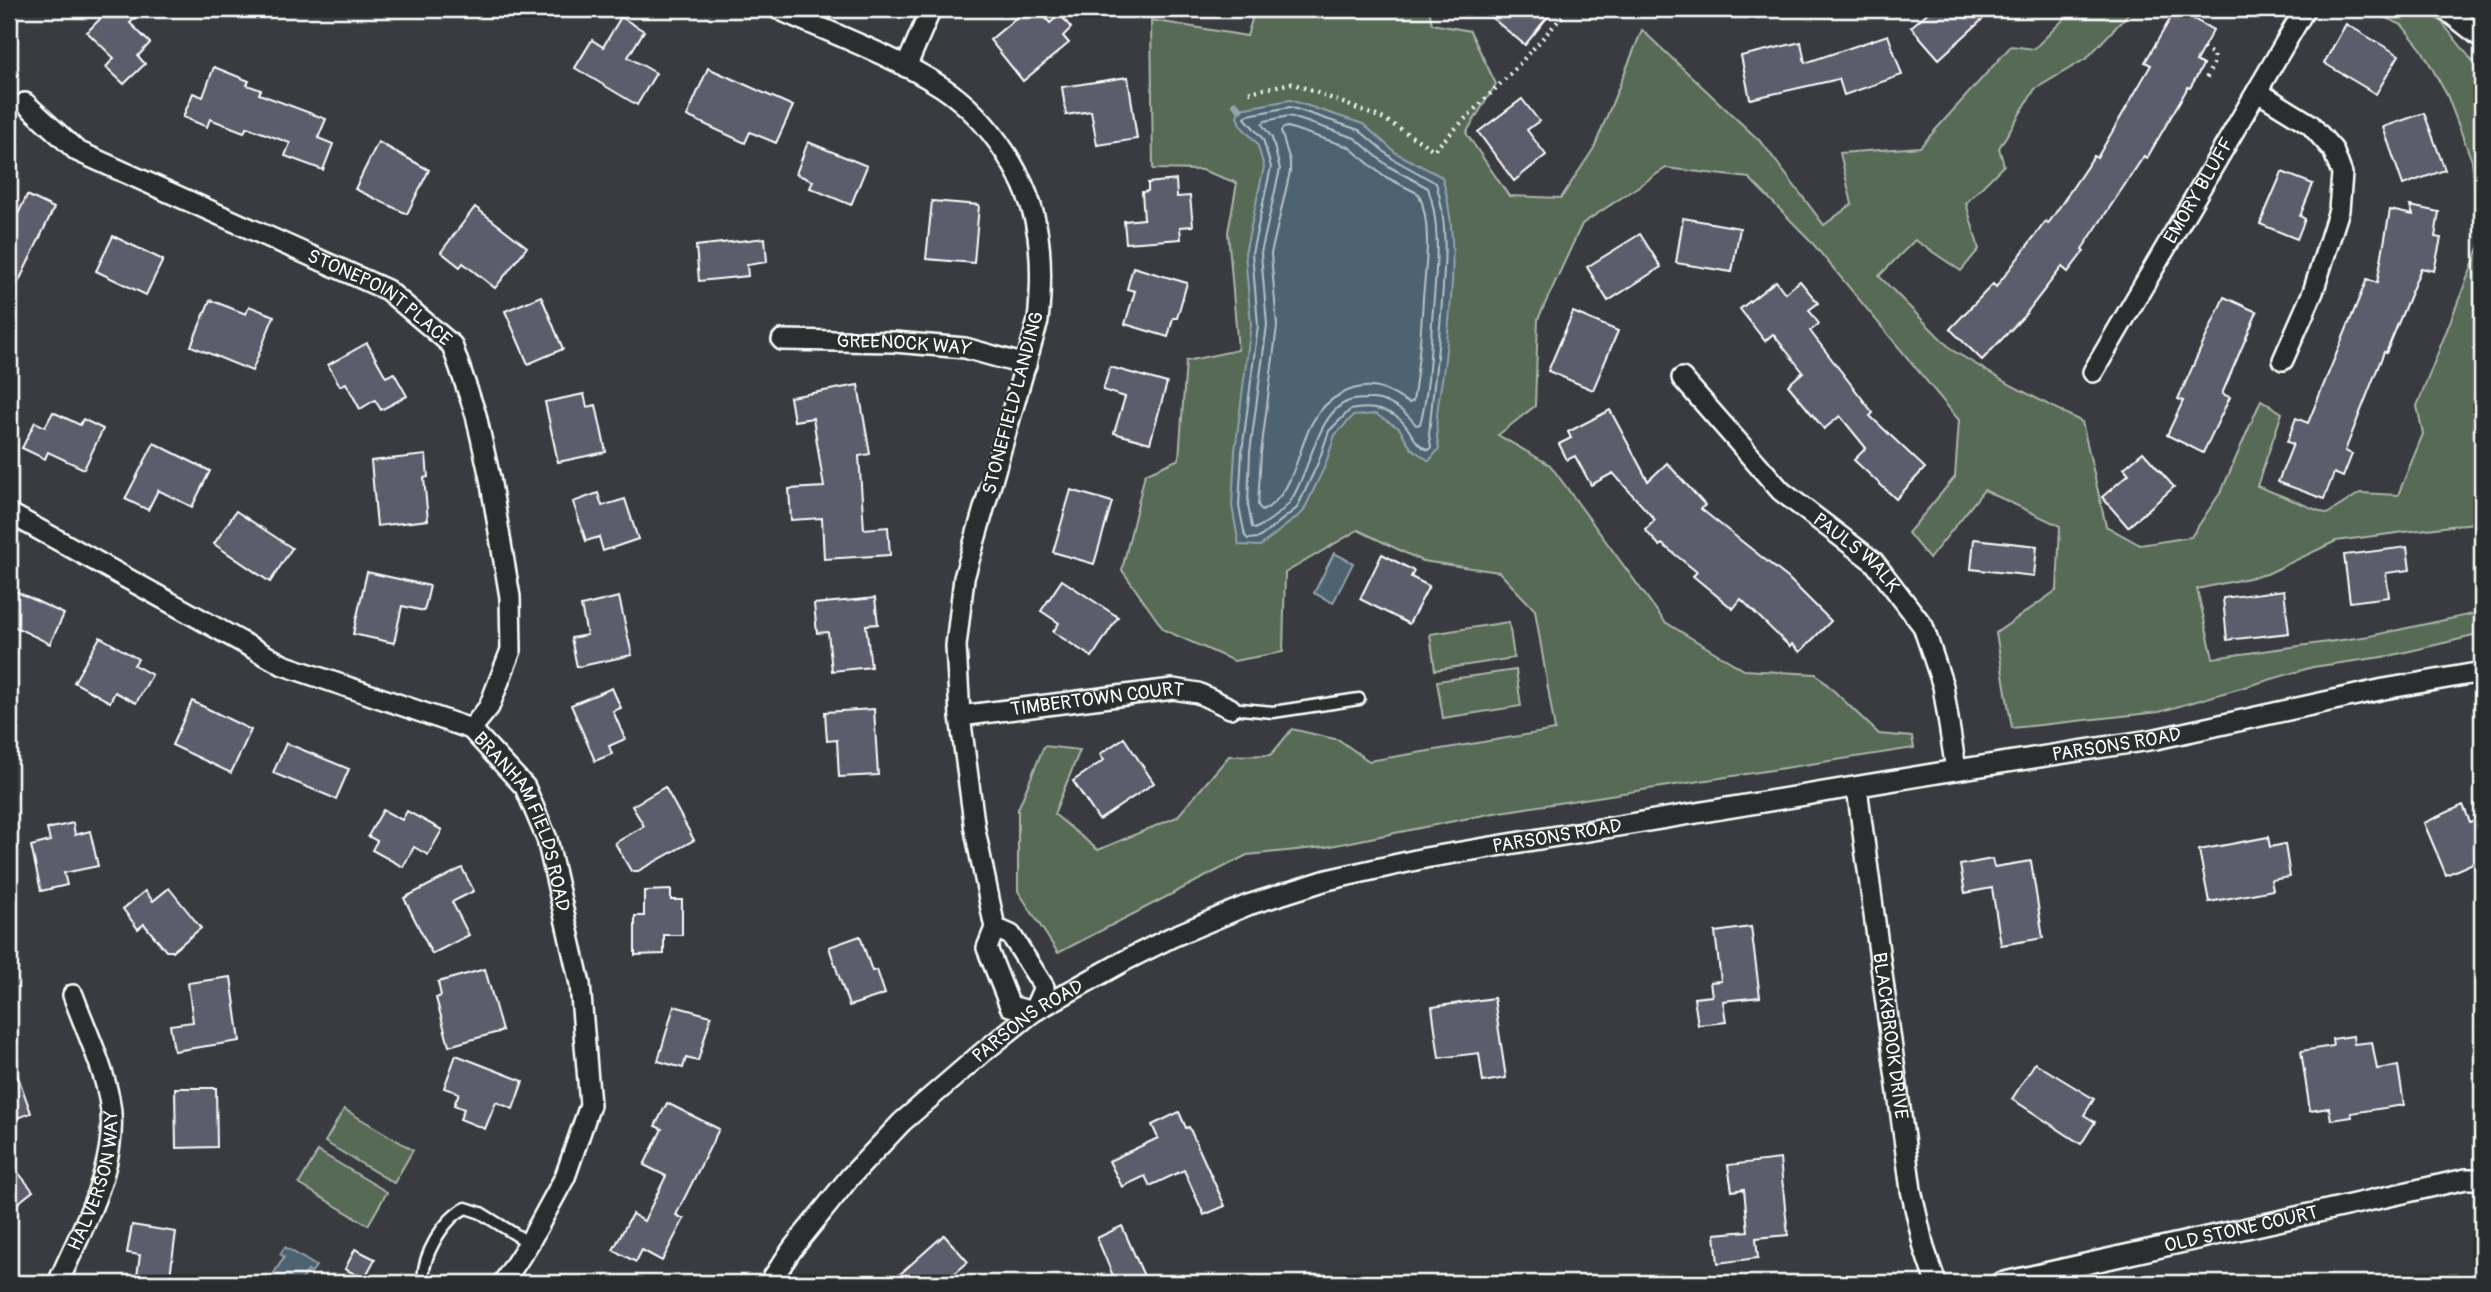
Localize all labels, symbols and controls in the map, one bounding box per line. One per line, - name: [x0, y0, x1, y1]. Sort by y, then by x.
- street label: EMORY BLUFF: [2159, 133, 2239, 248]
- street label: STONEPOINT PLACE: [304, 244, 457, 352]
- street label: STONEFIELD LANDING: [977, 309, 1049, 497]
- street label: GREENOCK WAY: [837, 329, 974, 361]
- street label: PAULS WALK: [1808, 508, 1905, 597]
- street label: TIMBERTOWN COURT: [1009, 677, 1185, 722]
- street label: PARSONS ROAD: [2051, 722, 2184, 767]
- street label: BRANHAM FIELDS ROAD: [468, 727, 575, 914]
- street label: PARSONS ROAD: [1491, 814, 1624, 859]
- street label: BLACKBROOK DRIVE: [1867, 951, 1913, 1121]
- street label: PARSONS ROAD: [967, 974, 1088, 1068]
- street label: HALVERSON WAY: [62, 1109, 124, 1254]
- street label: OLD STONE COURT: [2162, 1200, 2320, 1258]

